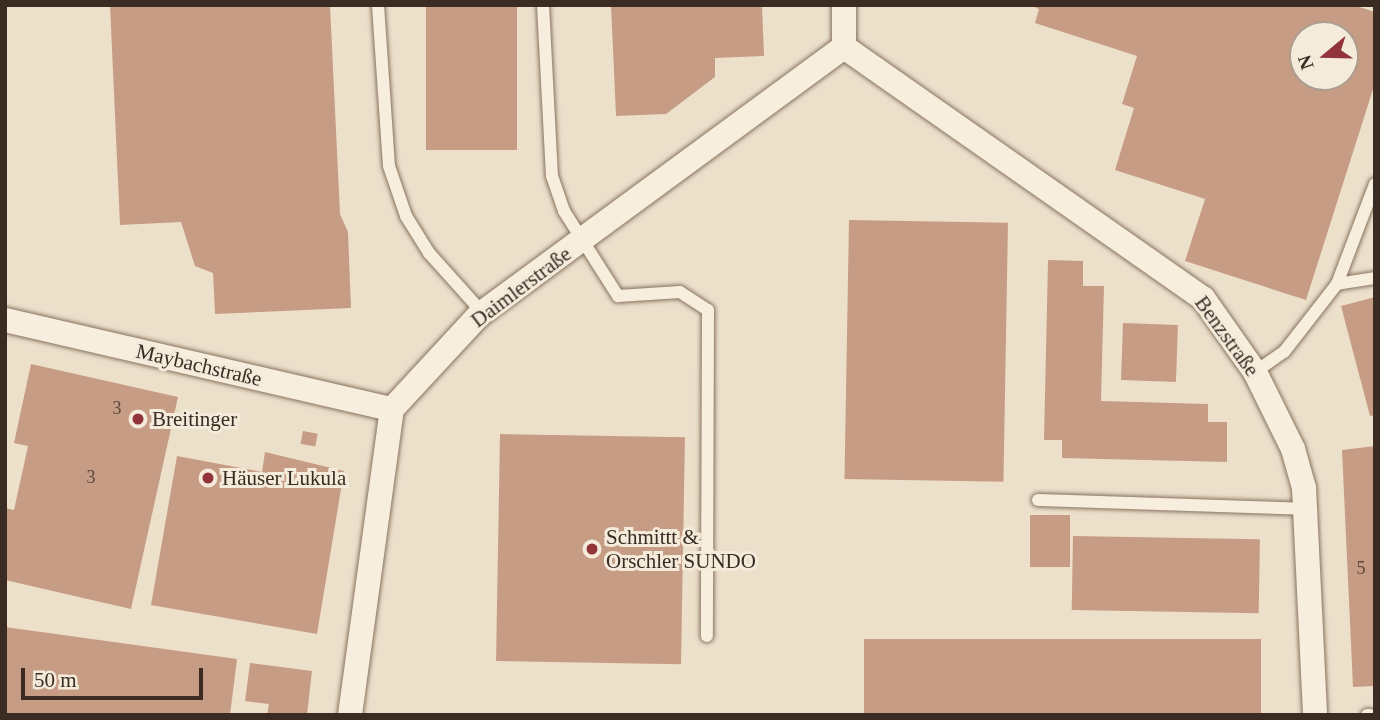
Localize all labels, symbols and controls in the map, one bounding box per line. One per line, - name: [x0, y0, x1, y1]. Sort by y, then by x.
- north arrow: [1289, 21, 1359, 91]
- text: N: [1293, 52, 1318, 72]
- street label: Daimlerstraße: [466, 241, 576, 333]
- street label: Benzstraße: [1189, 291, 1265, 381]
- street label: Maybachstraße: [134, 338, 264, 392]
- house number: 3: [113, 397, 122, 419]
- place label: Breitinger: [152, 406, 237, 432]
- marker: Breitinger: [130, 411, 146, 427]
- place label: Häuser Lukula: [222, 465, 346, 491]
- house number: 3: [86, 466, 96, 488]
- marker: Häuser Lukula: [200, 470, 216, 486]
- place label: Schmittt & Orschler SUNDO: [606, 524, 756, 574]
- marker: Schmittt & Orschler SUNDO: [584, 541, 600, 557]
- house number: 5: [1356, 557, 1366, 579]
- scale bar: [24, 654, 206, 698]
- text: 50 m: [34, 668, 77, 692]

